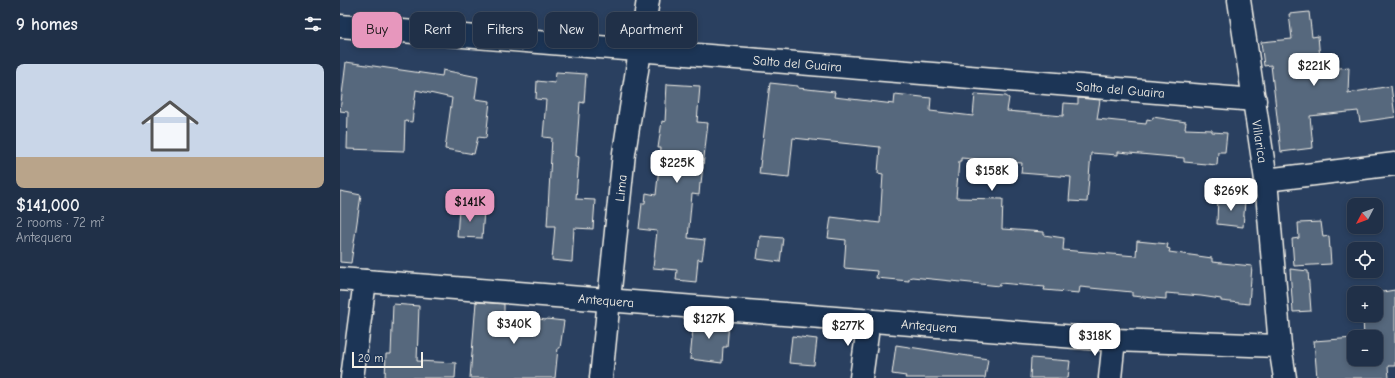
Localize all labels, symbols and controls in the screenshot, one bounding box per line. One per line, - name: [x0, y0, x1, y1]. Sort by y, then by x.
- chip: Buy: [352, 12, 402, 48]
- chip: Rent: [410, 12, 465, 48]
- chip: Filters: [473, 12, 537, 48]
- chip: New: [545, 12, 598, 48]
- chip: Apartment: [606, 12, 697, 48]
- icon: filters: [302, 13, 324, 35]
- text: 9 homes: [16, 15, 78, 34]
- street label: Salto del Guaira: [752, 52, 843, 75]
- pin: $221K: [1286, 53, 1342, 87]
- text: $221K: [1297, 58, 1331, 73]
- street label: Salto del Guaira: [1075, 79, 1165, 101]
- icon: home: [134, 90, 206, 162]
- street label: Villarica: [1249, 119, 1270, 164]
- pin: $225K: [649, 150, 705, 184]
- text: $225K: [660, 155, 695, 170]
- pin: $158K: [964, 158, 1020, 192]
- text: $158K: [975, 163, 1009, 178]
- street label: Lima: [612, 174, 630, 202]
- pin: $269K: [1203, 178, 1259, 212]
- text: $269K: [1213, 183, 1249, 198]
- pin: $141K: [442, 189, 498, 223]
- text: $141K: [454, 194, 486, 209]
- text: $141,000: [16, 196, 80, 215]
- north arrow: [1347, 198, 1383, 234]
- map controls: [1347, 198, 1383, 366]
- text: 2 rooms · 72 m²: [16, 215, 104, 230]
- text: Antequera: [16, 230, 72, 245]
- button: locate: [1347, 242, 1383, 278]
- button: +: [1347, 286, 1383, 322]
- street label: Antequera: [578, 291, 635, 310]
- pin: $127K: [681, 306, 737, 340]
- pin: $340K: [486, 311, 542, 345]
- text: $127K: [693, 311, 725, 326]
- pin: $277K: [820, 313, 876, 347]
- text: $340K: [496, 316, 532, 331]
- street label: Antequera: [901, 316, 958, 336]
- text: $277K: [831, 318, 865, 333]
- pin: $318K: [1067, 323, 1123, 357]
- text: $318K: [1078, 328, 1112, 343]
- button: −: [1347, 330, 1383, 366]
- scale bar: [352, 350, 423, 369]
- text: 20 m: [358, 352, 383, 365]

